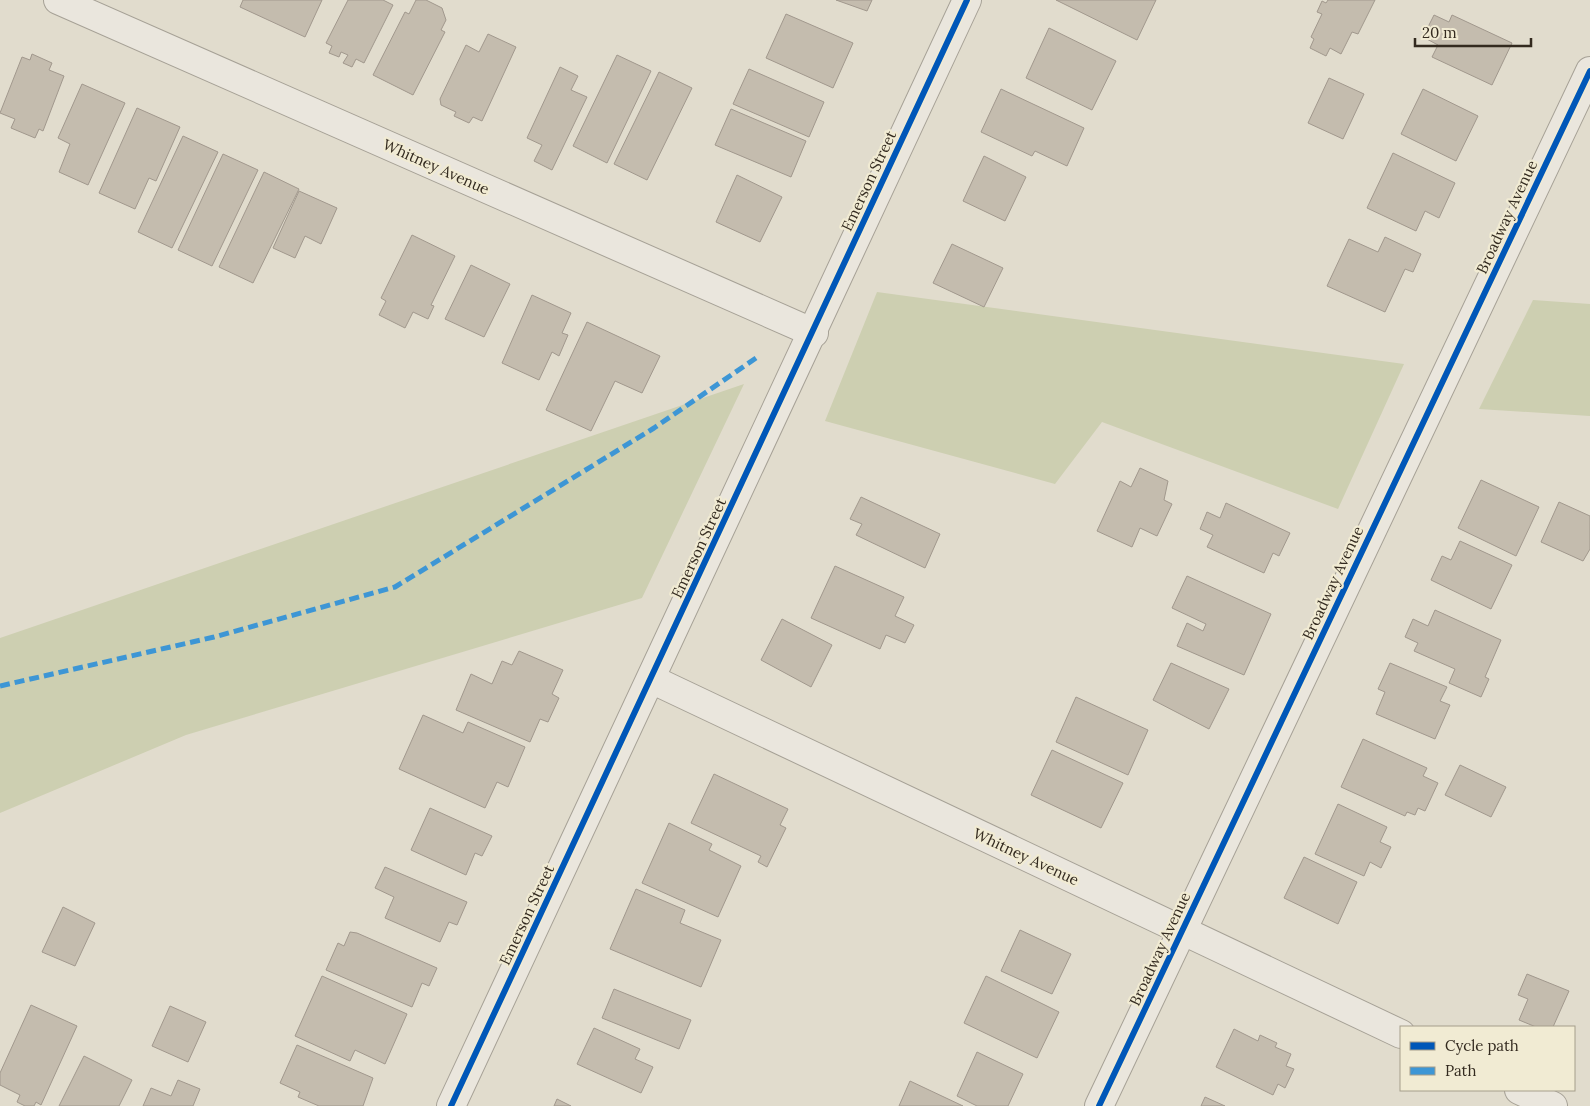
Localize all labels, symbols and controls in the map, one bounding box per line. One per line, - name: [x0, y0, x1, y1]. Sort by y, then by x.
- scale bar: [1415, 15, 1531, 47]
- text: 20 m: [1422, 23, 1457, 42]
- street label: Emerson Street: [837, 127, 900, 234]
- street label: Whitney Avenue: [380, 135, 492, 198]
- street label: Broadway Avenue: [1472, 157, 1541, 277]
- street label: Emerson Street: [667, 494, 730, 601]
- street label: Broadway Avenue: [1298, 523, 1367, 643]
- street label: Whitney Avenue: [970, 824, 1082, 889]
- street label: Emerson Street: [495, 861, 558, 968]
- street label: Broadway Avenue: [1125, 889, 1194, 1009]
- legend: [1400, 1026, 1575, 1091]
- text: Cycle path: [1445, 1036, 1519, 1055]
- text: Path: [1445, 1061, 1476, 1080]

